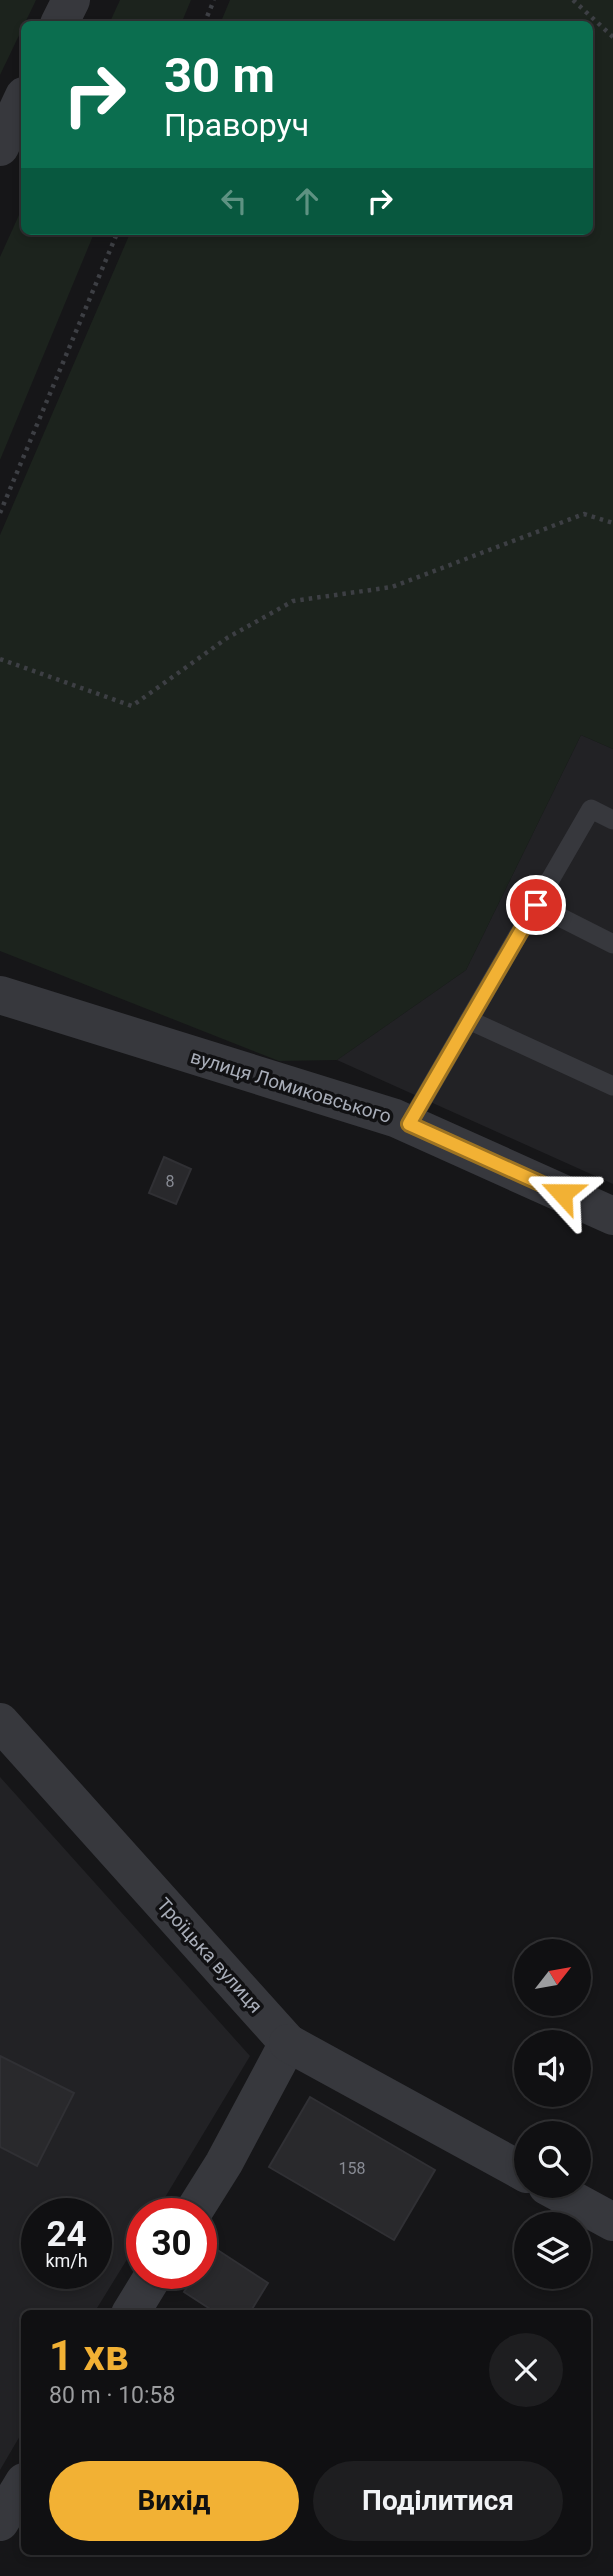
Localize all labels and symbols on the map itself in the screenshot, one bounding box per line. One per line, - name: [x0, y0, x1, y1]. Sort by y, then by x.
- pin: [506, 875, 566, 935]
- street label: вулиця Ломиковського: [188, 1045, 394, 1128]
- position arrow: [525, 1156, 599, 1230]
- house number: 8: [166, 1172, 175, 1191]
- street label: Троїцька вулиця: [152, 1893, 267, 2017]
- north arrow: [514, 1939, 592, 2016]
- house number: 158: [339, 2159, 365, 2178]
- speed limit sign: 30: [126, 2198, 217, 2289]

